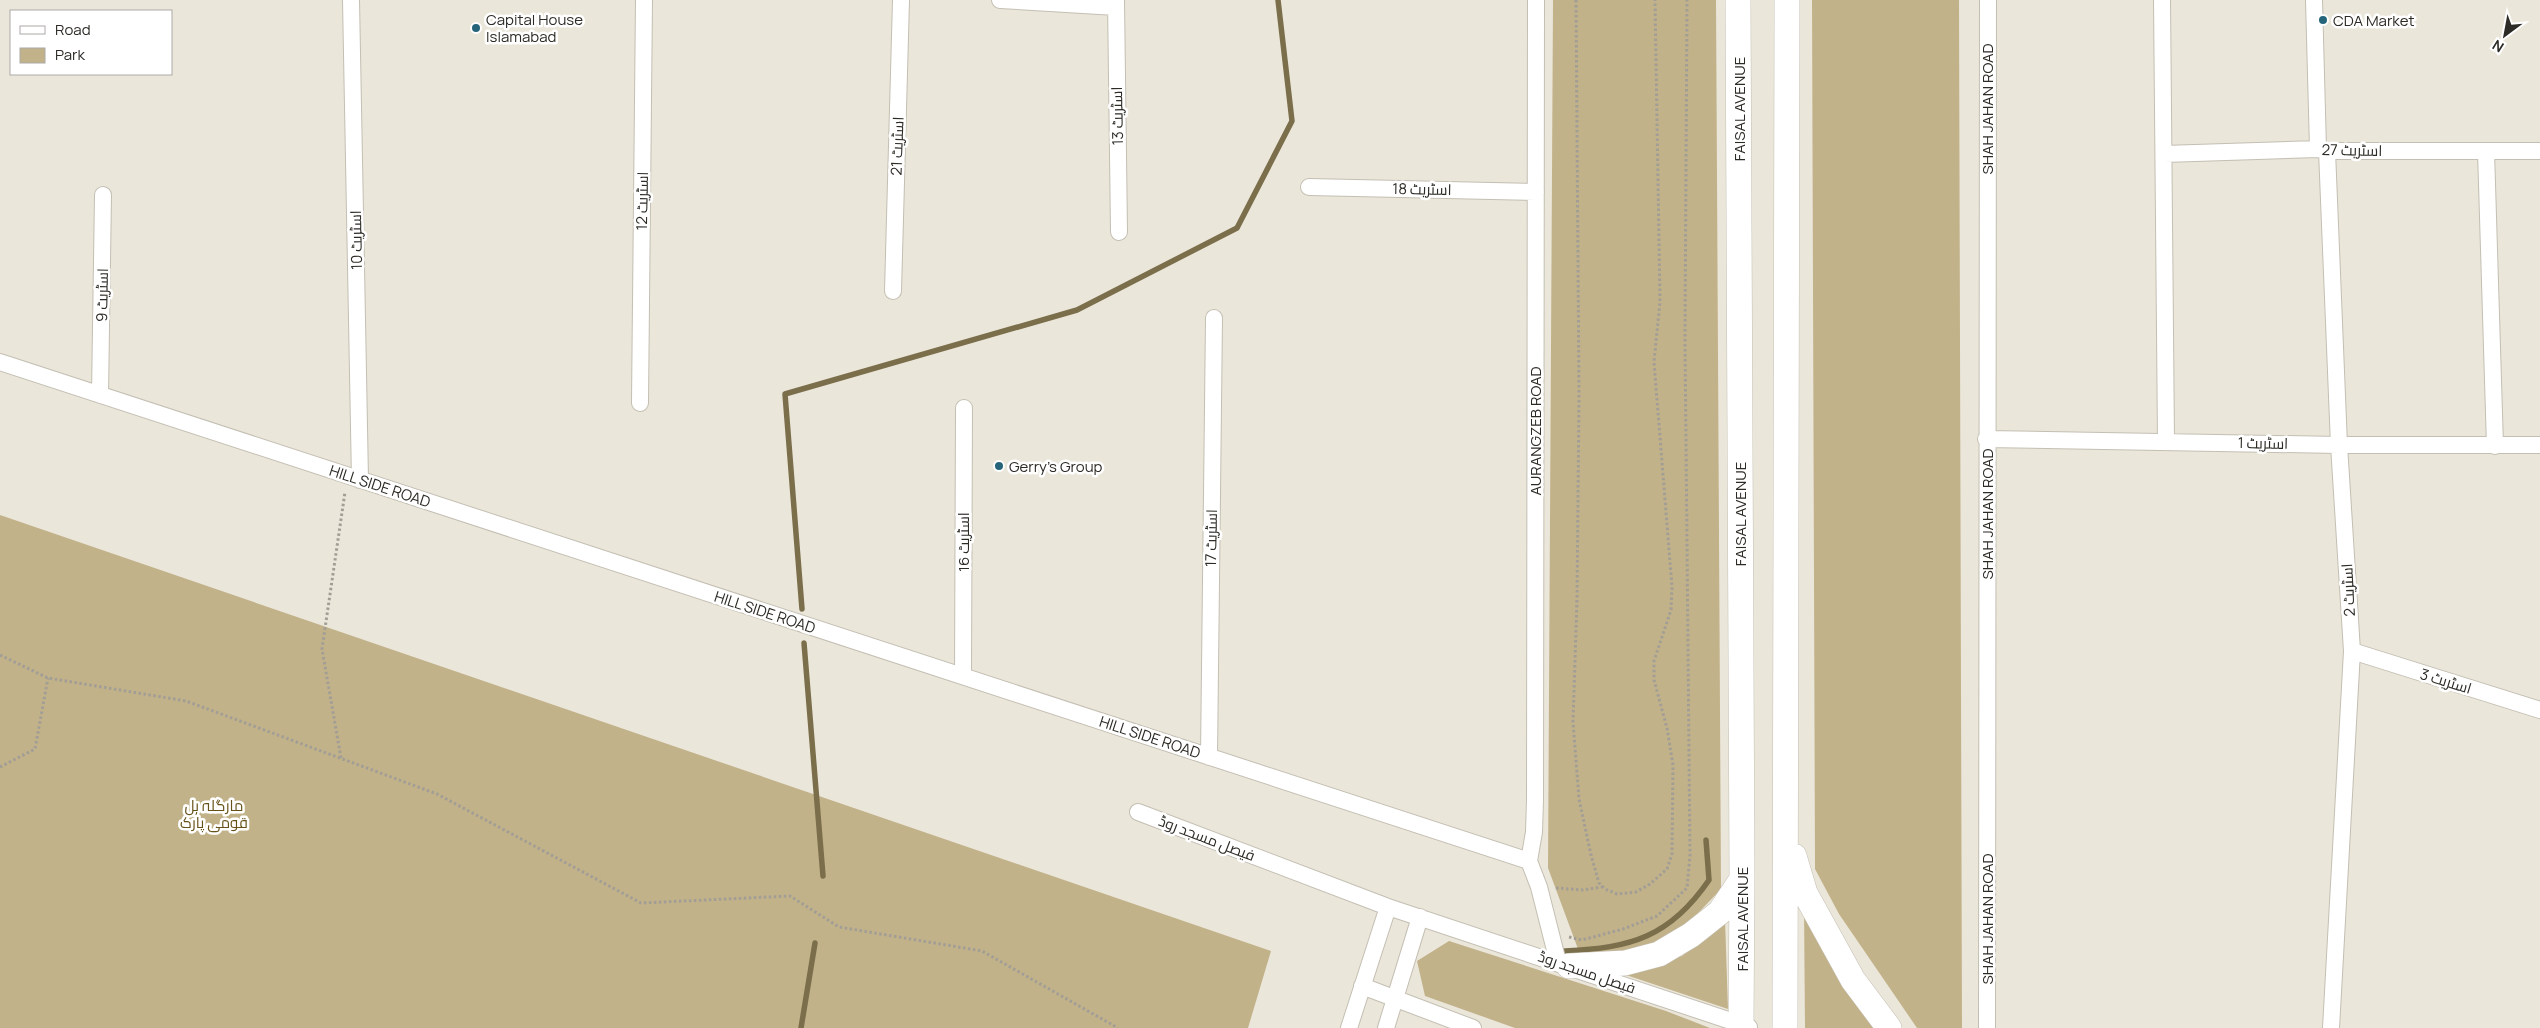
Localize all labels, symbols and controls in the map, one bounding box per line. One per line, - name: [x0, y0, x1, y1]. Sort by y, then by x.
- place label: Capital House Islamabad: [486, 9, 583, 47]
- legend: [10, 10, 172, 75]
- place label: CDA Market: [2333, 10, 2414, 31]
- north arrow: [2480, 10, 2530, 60]
- marker: CDA Market: [2317, 14, 2329, 26]
- text: Road: [55, 19, 91, 40]
- marker: Capital House Islamabad: [470, 22, 482, 34]
- text: N: [2489, 36, 2507, 57]
- street label: SHAH JAHAN ROAD: [1977, 43, 1998, 175]
- text: Park: [55, 44, 85, 65]
- street label: FAISAL AVENUE: [1729, 57, 1750, 161]
- street label: اسٹریٹ 13: [1106, 86, 1128, 146]
- street label: اسٹریٹ 21: [885, 116, 909, 176]
- street label: اسٹریٹ 27: [2321, 139, 2383, 161]
- street label: اسٹریٹ 12: [631, 171, 653, 231]
- street label: اسٹریٹ 18: [1392, 178, 1452, 200]
- street label: اسٹریٹ 10: [345, 210, 367, 270]
- street label: اسٹریٹ 9: [91, 268, 113, 322]
- street label: AURANGZEB ROAD: [1525, 366, 1546, 496]
- street label: اسٹریٹ 1: [2238, 432, 2288, 454]
- street label: SHAH JAHAN ROAD: [1977, 448, 1998, 580]
- place label: Gerry's Group: [1009, 456, 1103, 477]
- street label: HILL SIDE ROAD: [327, 460, 433, 512]
- marker: Gerry's Group: [993, 460, 1005, 472]
- street label: FAISAL AVENUE: [1730, 462, 1751, 566]
- street label: اسٹریٹ 17: [1200, 509, 1222, 567]
- street label: اسٹریٹ 16: [953, 512, 974, 572]
- street label: اسٹریٹ 2: [2336, 563, 2360, 617]
- street label: HILL SIDE ROAD: [712, 586, 818, 638]
- street label: اسٹریٹ 3: [2418, 663, 2474, 699]
- street label: HILL SIDE ROAD: [1097, 711, 1203, 763]
- park label: مارگلہ ہل قومی پارک: [180, 795, 248, 833]
- street label: فیصل مسجد روڈ: [1156, 810, 1258, 866]
- street label: SHAH JAHAN ROAD: [1977, 853, 1998, 985]
- street label: FAISAL AVENUE: [1732, 867, 1753, 971]
- street label: فیصل مسجد روڈ: [1535, 946, 1639, 998]

